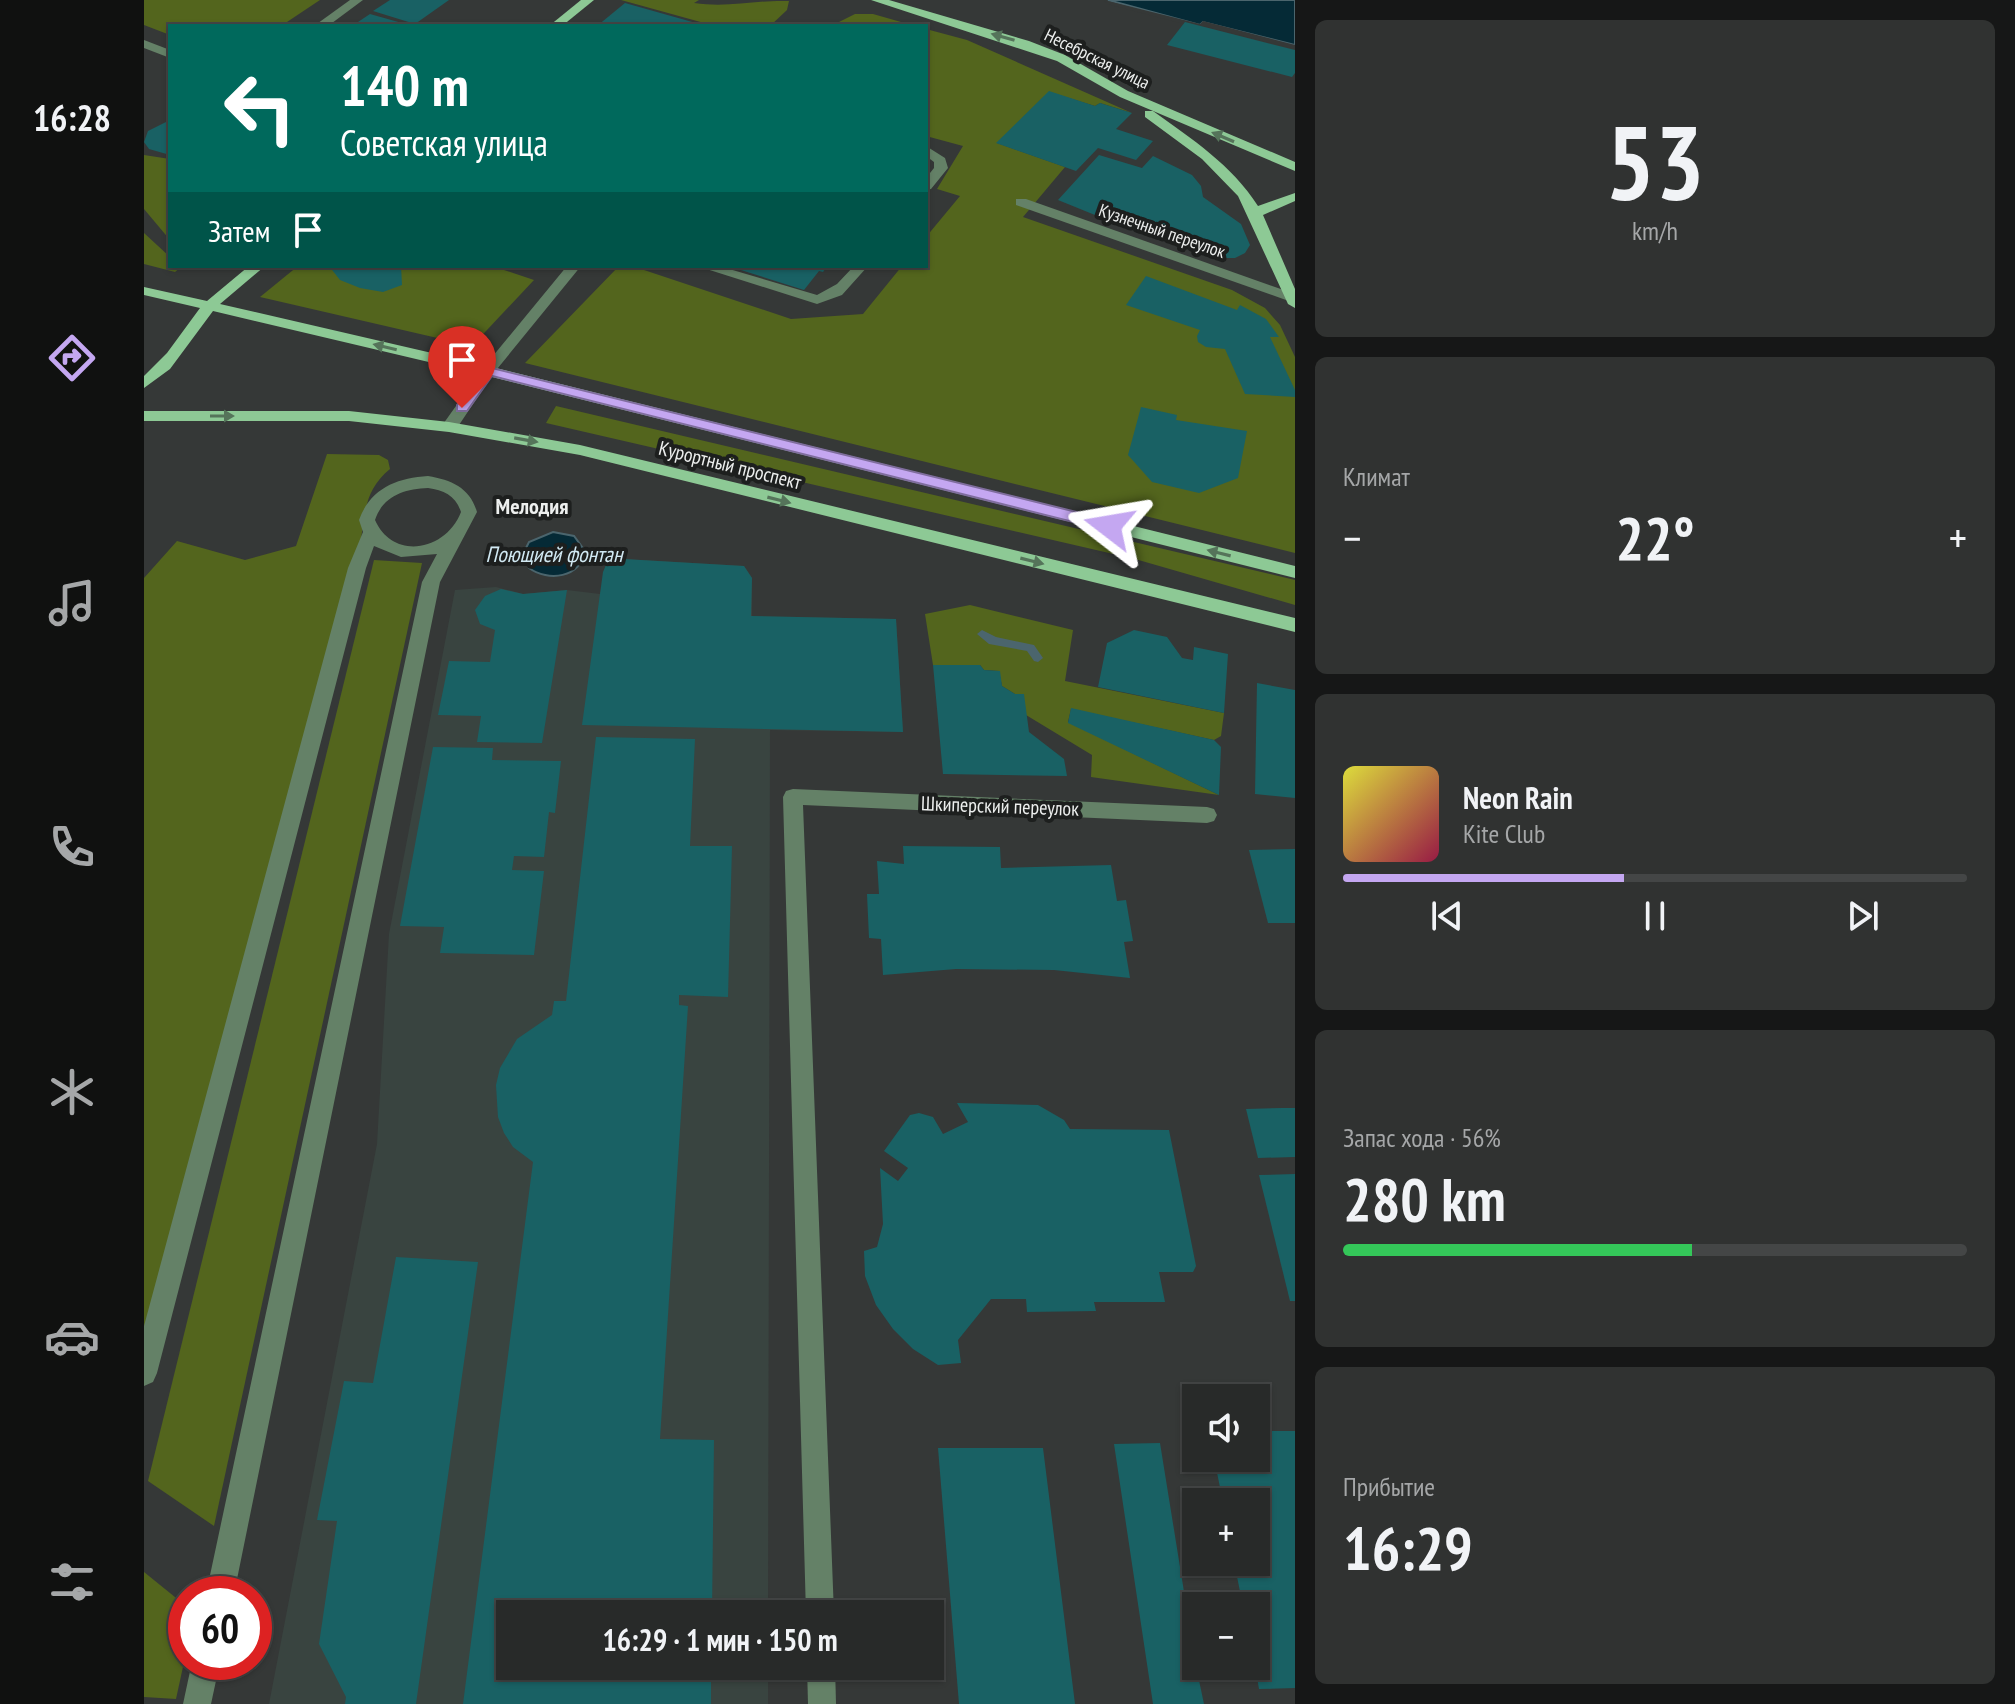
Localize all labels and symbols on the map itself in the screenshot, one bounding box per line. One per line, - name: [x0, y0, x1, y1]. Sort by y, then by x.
- street label: Несебрская улица: [1041, 23, 1154, 94]
- one-way arrow: [990, 30, 1014, 43]
- one-way arrow: [1211, 130, 1235, 143]
- street label: Кузнечный переулок: [1096, 198, 1228, 263]
- pin: [428, 326, 496, 408]
- one-way arrow: [372, 340, 397, 353]
- one-way arrow: [210, 410, 235, 422]
- one-way arrow: [514, 435, 539, 447]
- street label: Курортный проспект: [656, 435, 805, 495]
- position arrow: [1067, 484, 1151, 568]
- district label: Мелодия: [496, 492, 568, 520]
- one-way arrow: [766, 494, 791, 507]
- water label: Поющией фонтан: [486, 540, 625, 568]
- one-way arrow: [1207, 546, 1232, 559]
- one-way arrow: [1019, 555, 1044, 568]
- street label: Шкиперский переулок: [921, 790, 1080, 822]
- speed limit sign: 60: [168, 1576, 272, 1680]

